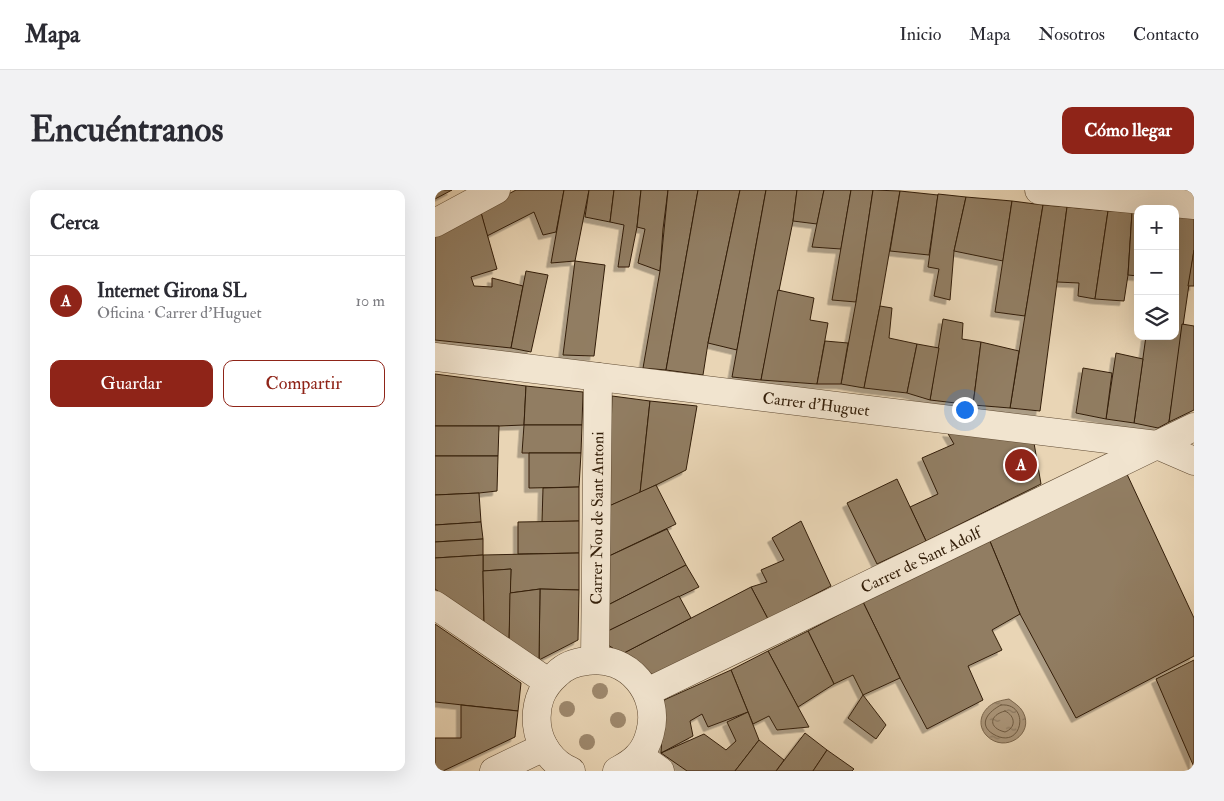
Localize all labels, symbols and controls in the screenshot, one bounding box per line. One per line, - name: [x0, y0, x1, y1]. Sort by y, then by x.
- text: Mapa: [25, 19, 80, 50]
- text: Inicio: [899, 23, 941, 46]
- text: Mapa: [969, 23, 1011, 46]
- text: Nosotros: [1039, 23, 1105, 46]
- text: Contacto: [1133, 23, 1199, 46]
- button: Cómo llegar: [1062, 107, 1194, 154]
- text: Encuéntranos: [30, 108, 223, 152]
- map controls: [1134, 205, 1179, 340]
- button: +: [1134, 205, 1179, 250]
- text: Cerca: [50, 209, 99, 236]
- button: −: [1134, 250, 1179, 295]
- text: Internet Girona SL: [97, 279, 247, 303]
- text: A: [61, 291, 71, 311]
- text: 10 m: [355, 291, 385, 311]
- button: layers: [1134, 295, 1179, 340]
- text: Oficina · Carrer d'Huguet: [97, 303, 262, 323]
- button: Guardar: [50, 360, 213, 407]
- button: Compartir: [223, 360, 385, 407]
- street label: Carrer d'Huguet: [761, 388, 871, 421]
- your location: [952, 397, 978, 423]
- street label: Carrer Nou de Sant Antoni: [587, 431, 608, 605]
- pin: A: [1005, 446, 1037, 484]
- street label: Carrer de Sant Adolf: [858, 522, 987, 598]

